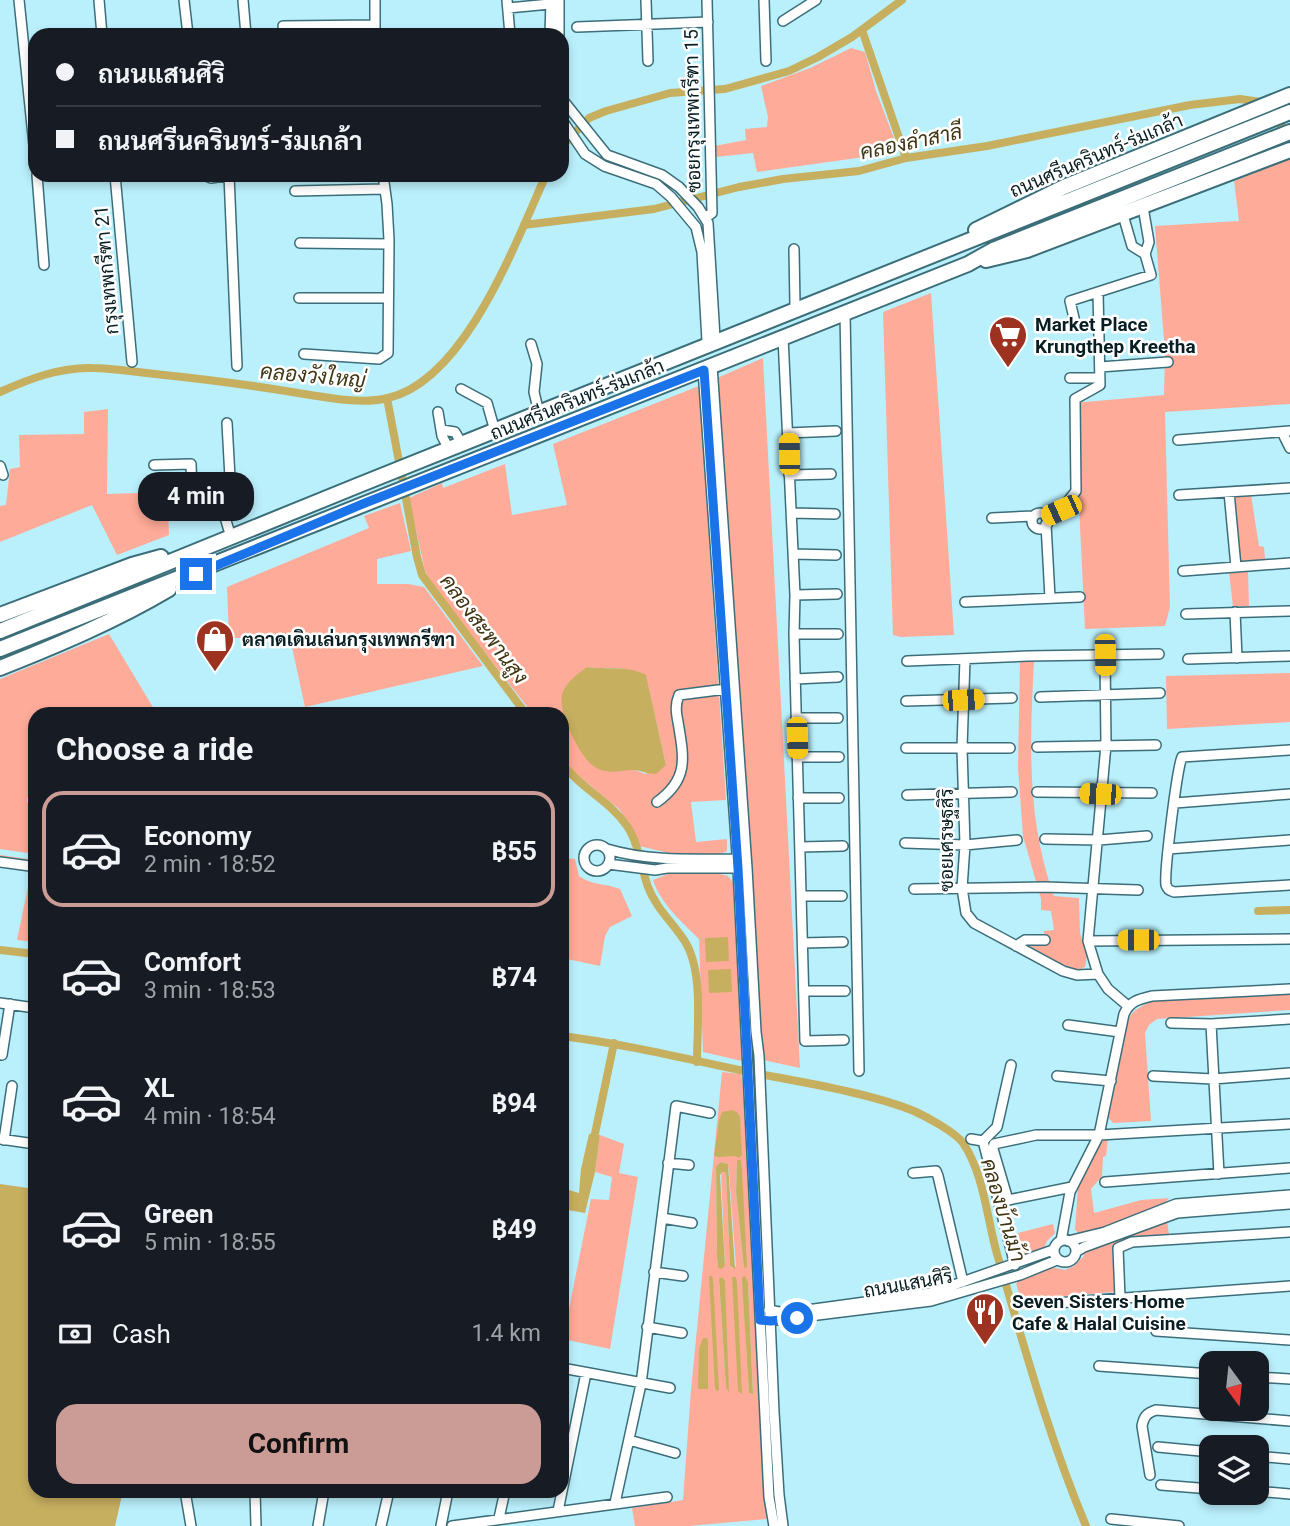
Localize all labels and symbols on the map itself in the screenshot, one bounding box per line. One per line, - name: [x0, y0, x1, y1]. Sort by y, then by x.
- street label: ซอยกรุงเทพกรีฑา 15: [679, 29, 706, 193]
- street label: ถนนศรีนครินทร์-ร่มเกล้า: [1006, 108, 1186, 202]
- water label: คลองลำสาลี: [858, 118, 966, 165]
- street label: กรุงเทพกรีฑา 21: [88, 204, 125, 336]
- place label: Market Place Krungthep Kreetha: [1035, 313, 1196, 358]
- supermarket icon: Market Place Krungthep Kreetha: [987, 314, 1029, 369]
- street label: ถนนศรีนครินทร์-ร่มเกล้า: [486, 353, 668, 445]
- water label: คลองวังใหญ่: [259, 358, 368, 393]
- car: [779, 433, 800, 475]
- callout: 4 min: [138, 472, 254, 522]
- car: [1038, 492, 1085, 528]
- route end: [180, 558, 212, 590]
- water label: คลองสะพานสูง: [433, 570, 533, 690]
- shop icon: ตลาดเดินเล่นกรุงเทพกรีฑา: [194, 618, 236, 673]
- place label: ตลาดเดินเล่นกรุงเทพกรีฑา: [242, 627, 455, 654]
- car: [1095, 634, 1116, 676]
- car: [942, 688, 985, 712]
- car: [786, 717, 809, 759]
- car: [1079, 783, 1122, 805]
- street label: ซอยเศรษฐสิริ: [935, 788, 959, 892]
- car: [1118, 930, 1160, 951]
- water label: คลองบ้านม้า: [976, 1155, 1031, 1265]
- street label: ถนนแสนศิริ: [862, 1264, 954, 1303]
- place label: Seven Sisters Home Cafe & Halal Cuisine: [1012, 1290, 1186, 1335]
- restaurant icon: Seven Sisters Home Cafe & Halal Cuisine: [964, 1291, 1006, 1346]
- route start: [781, 1302, 813, 1334]
- north arrow: [1199, 1351, 1269, 1421]

